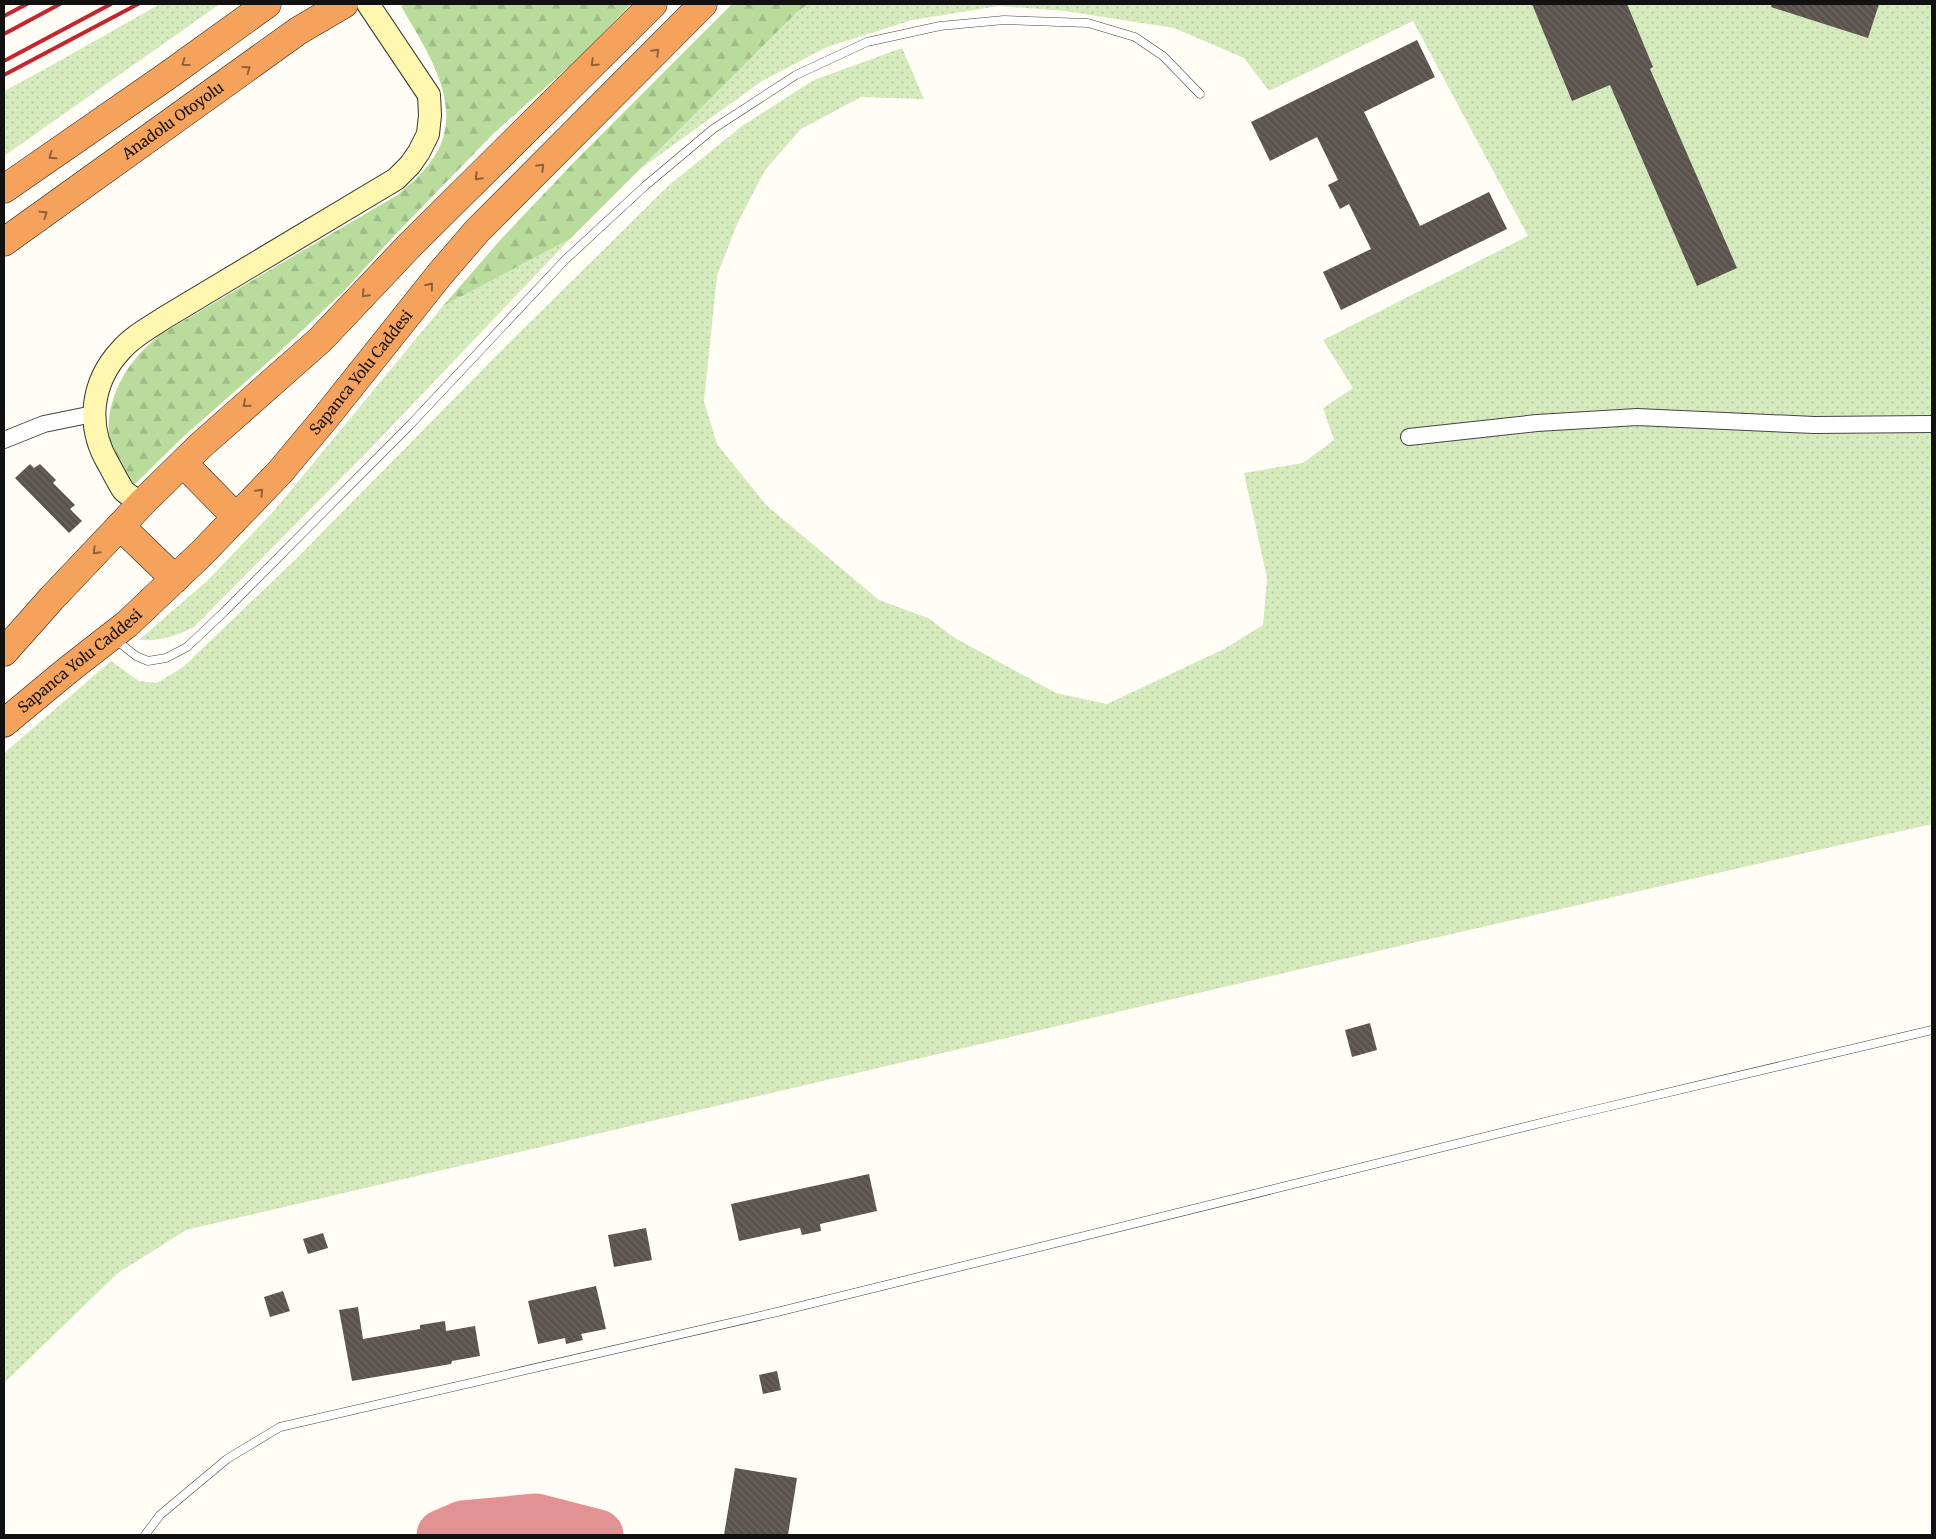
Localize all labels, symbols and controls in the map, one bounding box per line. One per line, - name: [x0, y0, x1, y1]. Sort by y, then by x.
- one-way arrow: [650, 49, 659, 58]
- one-way arrow: [181, 57, 191, 66]
- one-way arrow: [591, 57, 600, 66]
- one-way arrow: [241, 66, 250, 74]
- street label: Anadolu Otoyolu: [117, 77, 227, 164]
- one-way arrow: [48, 150, 57, 159]
- one-way arrow: [536, 164, 545, 173]
- one-way arrow: [475, 171, 484, 180]
- one-way arrow: [38, 211, 47, 220]
- one-way arrow: [425, 282, 434, 291]
- one-way arrow: [362, 288, 371, 297]
- street label: Sapanca Yolu Caddesi: [305, 306, 417, 439]
- one-way arrow: [243, 399, 252, 408]
- one-way arrow: [254, 489, 263, 498]
- one-way arrow: [93, 545, 102, 554]
- street label: Sapanca Yolu Caddesi: [14, 605, 146, 717]

